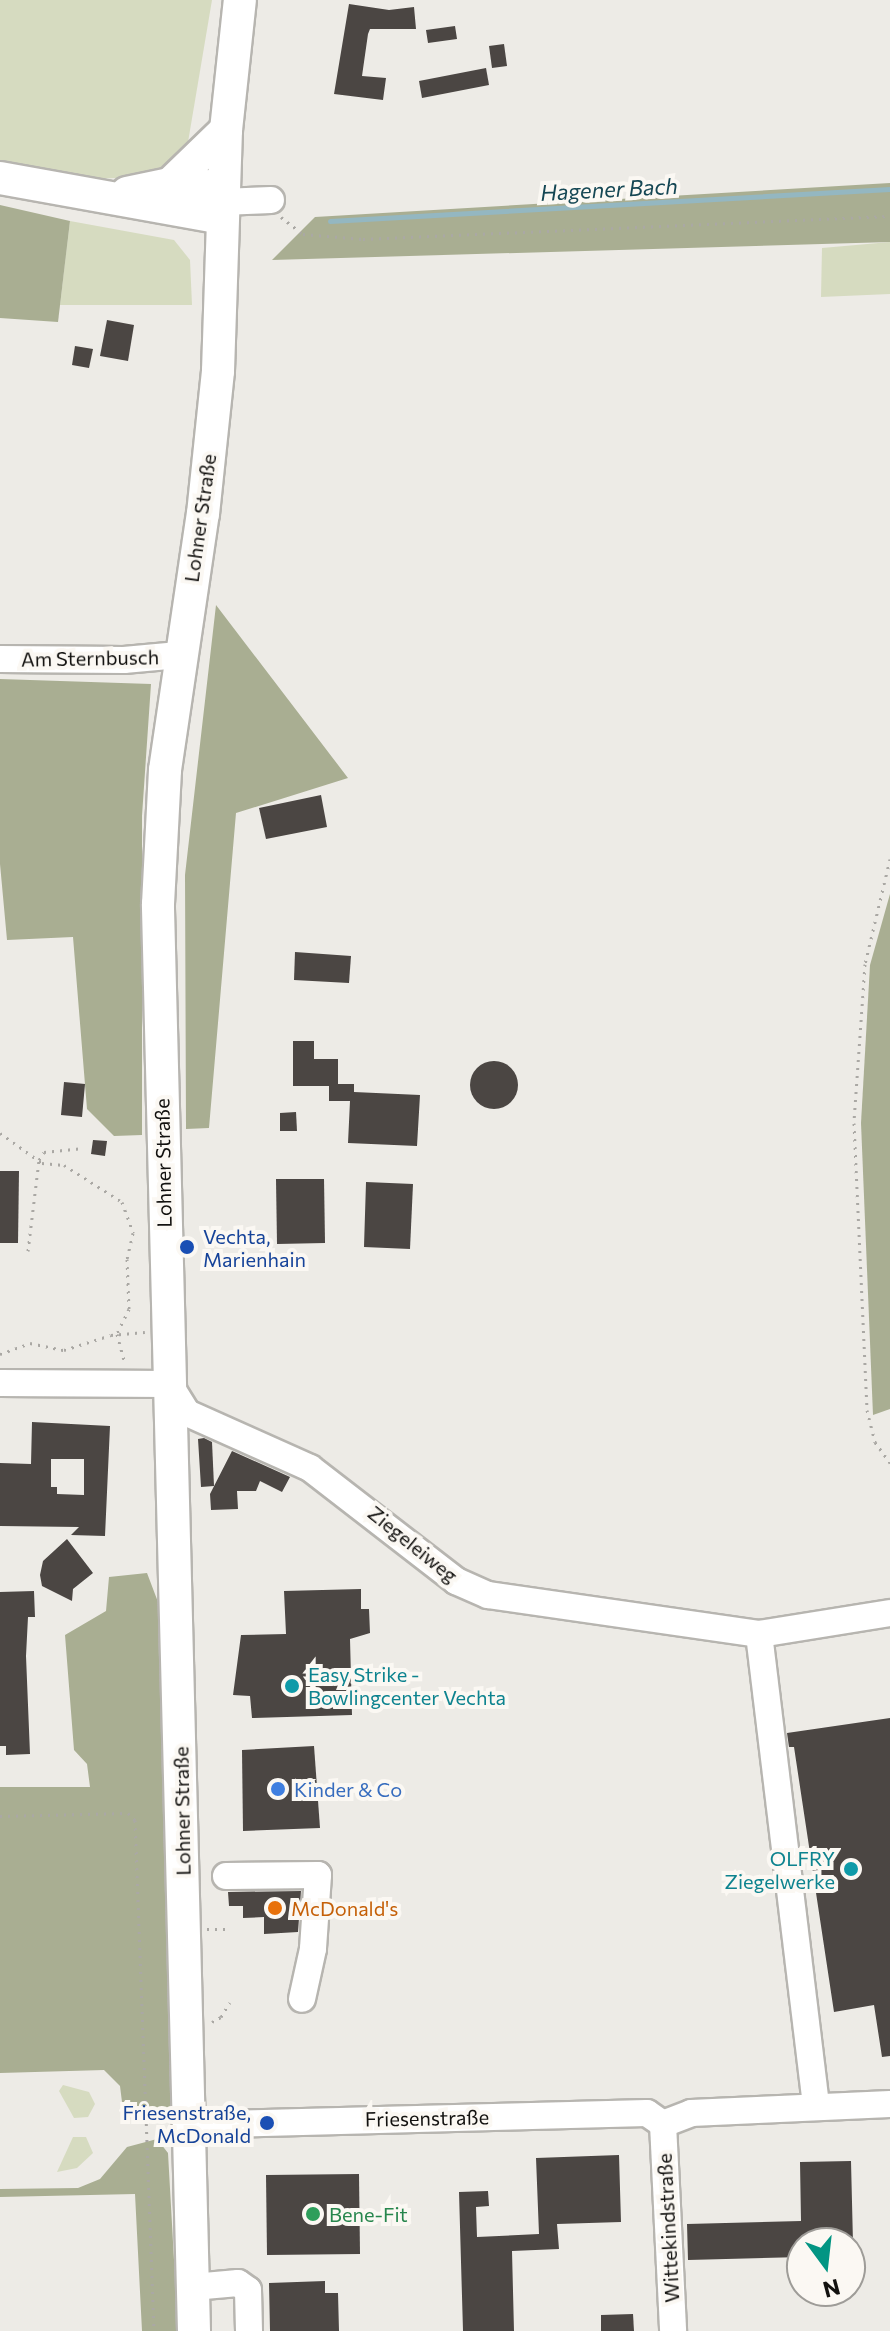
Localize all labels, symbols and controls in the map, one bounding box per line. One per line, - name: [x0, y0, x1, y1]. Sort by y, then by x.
- water label: Hagener Bach: [540, 172, 678, 206]
- street label: Lohner Straße: [179, 452, 221, 584]
- street label: Am Sternbusch: [21, 645, 159, 671]
- street label: Lohner Straße: [150, 1098, 176, 1228]
- place label: Vechta, Marienhain: [203, 1224, 306, 1271]
- marker: Vechta, Marienhain: [178, 1238, 196, 1256]
- street label: Ziegeleiweg: [363, 1501, 463, 1587]
- place label: Easy Strike - Bowlingcenter Vechta: [308, 1662, 506, 1709]
- marker: Easy Strike - Bowlingcenter Vechta: [283, 1677, 301, 1695]
- street label: Lohner Straße: [169, 1746, 195, 1876]
- place label: Kinder & Co: [294, 1777, 402, 1801]
- marker: Kinder & Co: [269, 1780, 287, 1798]
- place label: OLFRY Ziegelwerke: [724, 1846, 835, 1893]
- marker: OLFRY Ziegelwerke: [842, 1860, 860, 1878]
- place label: McDonald's: [291, 1896, 398, 1920]
- marker: McDonald's: [266, 1899, 284, 1917]
- place label: Friesenstraße, McDonald: [122, 2100, 251, 2147]
- street label: Friesenstraße: [365, 2105, 489, 2131]
- marker: Friesenstraße, McDonald: [258, 2114, 276, 2132]
- street label: Wittekindstraße: [652, 2153, 684, 2303]
- place label: Bene-Fit: [329, 2202, 408, 2226]
- marker: Bene-Fit: [304, 2205, 322, 2223]
- north arrow: [786, 2227, 866, 2307]
- text: N: [820, 2274, 843, 2304]

